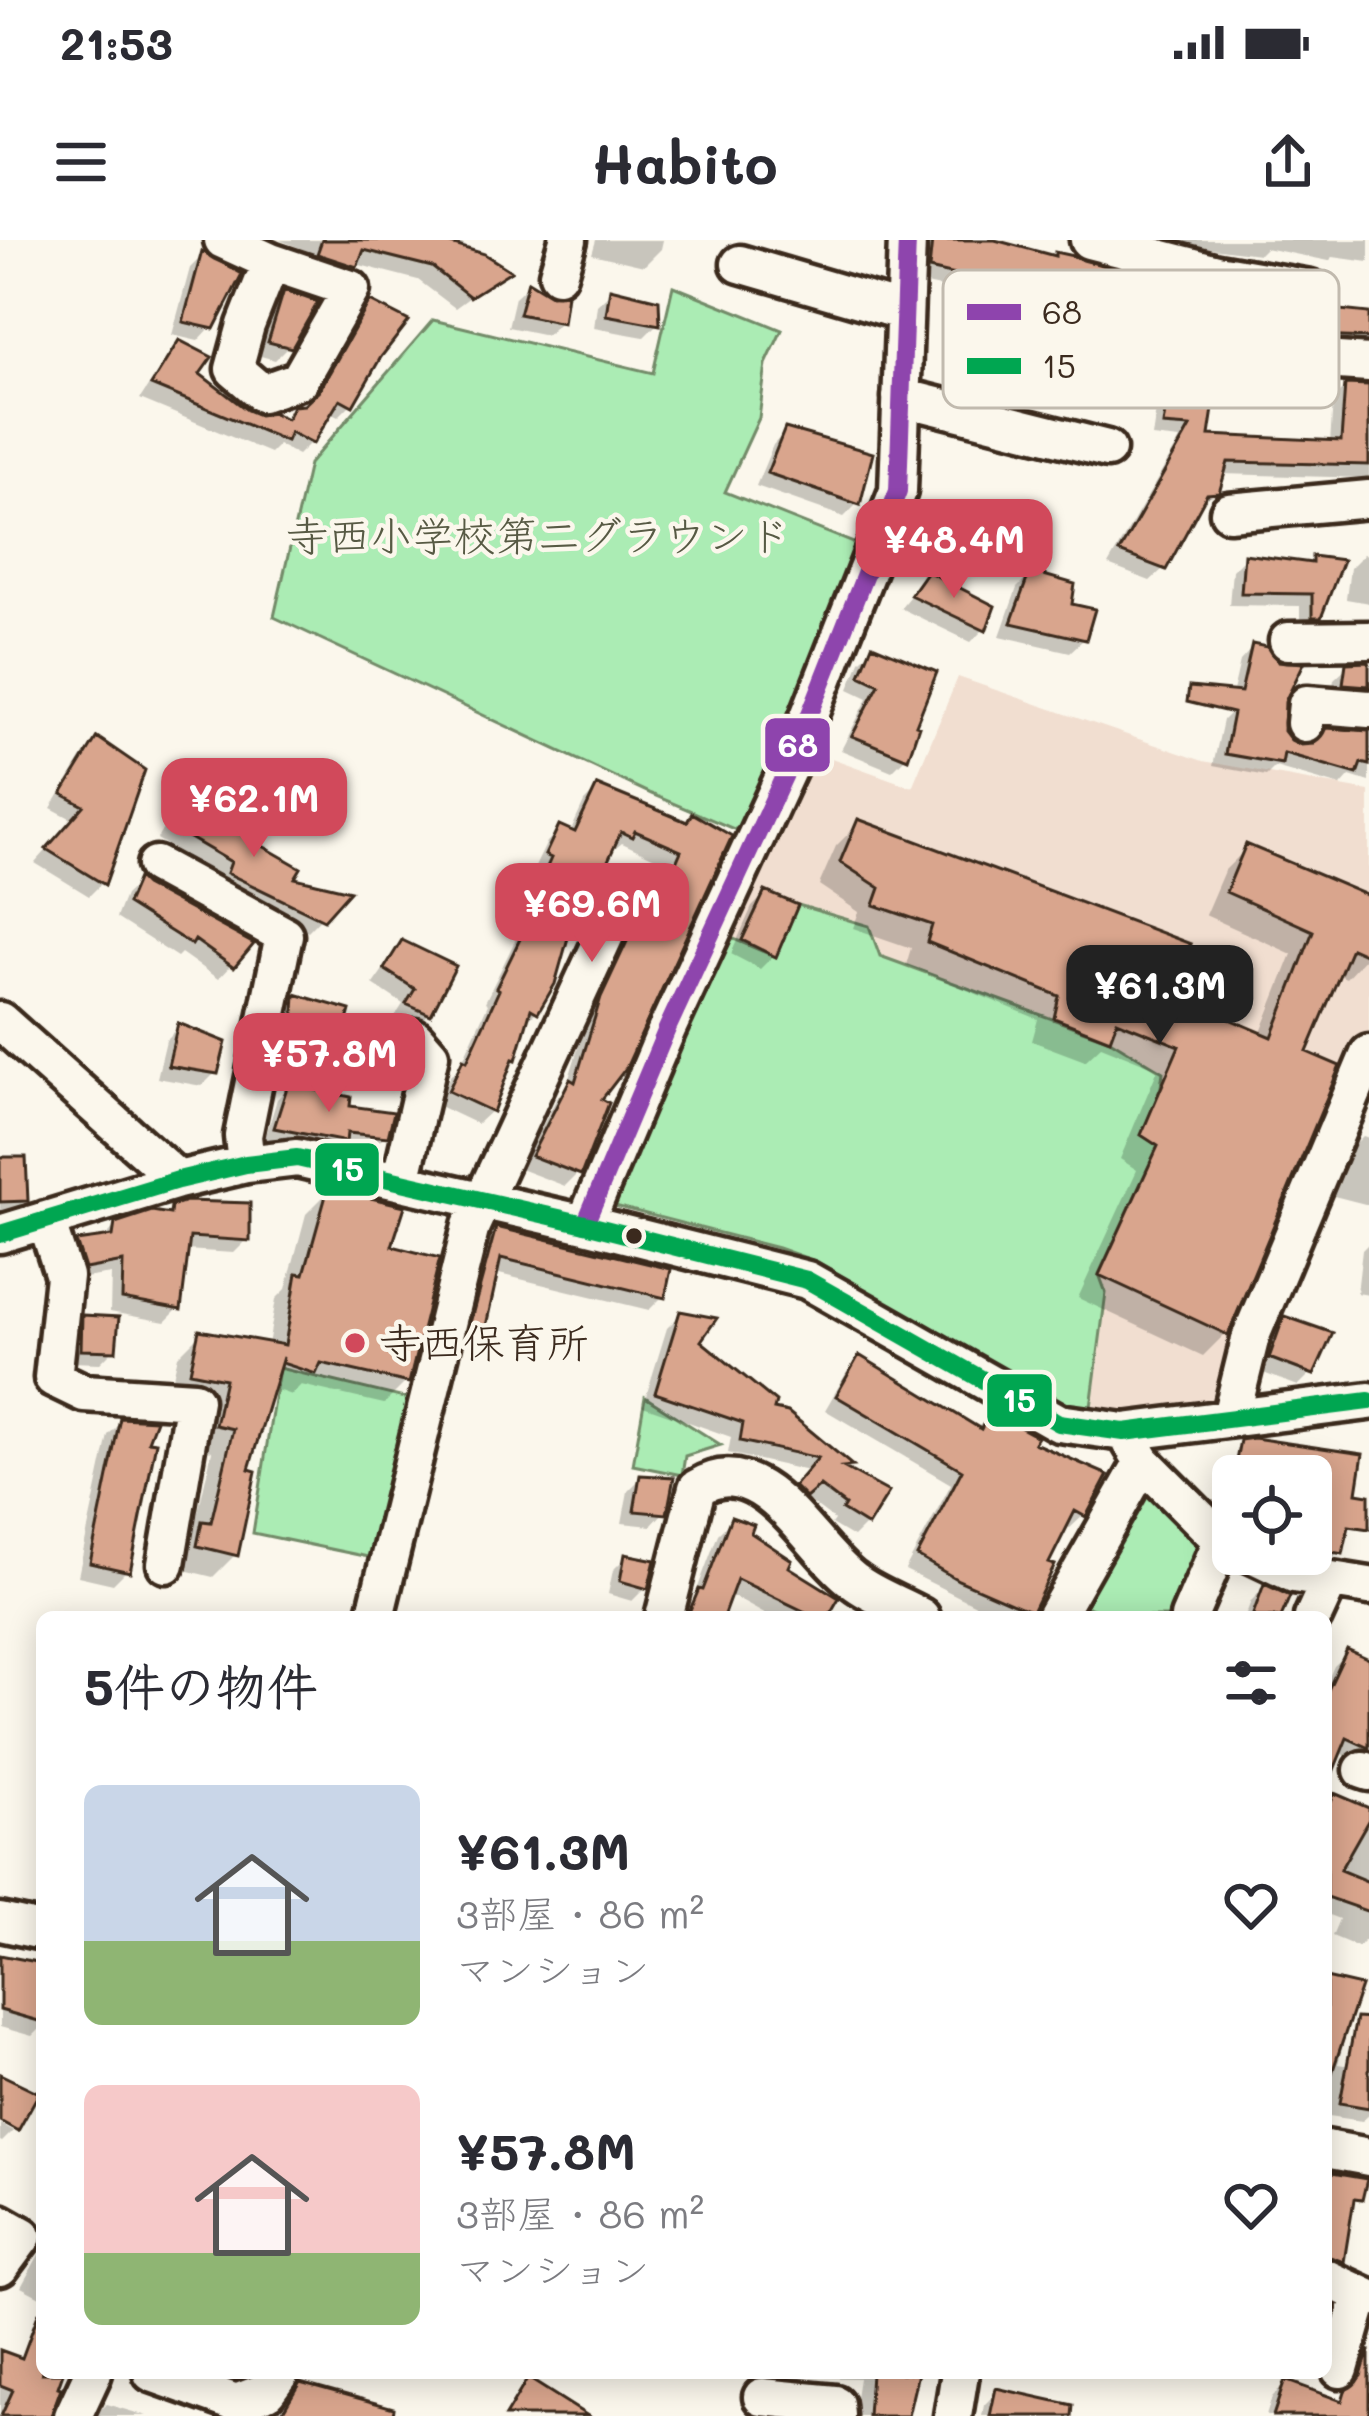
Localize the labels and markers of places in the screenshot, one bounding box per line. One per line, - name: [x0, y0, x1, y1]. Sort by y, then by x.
- pin: ¥48.4M: [856, 499, 1052, 601]
- pin: ¥62.1M: [156, 758, 352, 860]
- pin: ¥69.6M: [494, 863, 690, 965]
- pin: ¥61.3M: [1062, 945, 1258, 1047]
- pin: ¥57.8M: [231, 1013, 427, 1115]
- unlabelled marker: [623, 1225, 645, 1247]
- place label: 寺西保育所: [379, 1314, 589, 1369]
- marker: 寺西保育所: [342, 1330, 368, 1356]

